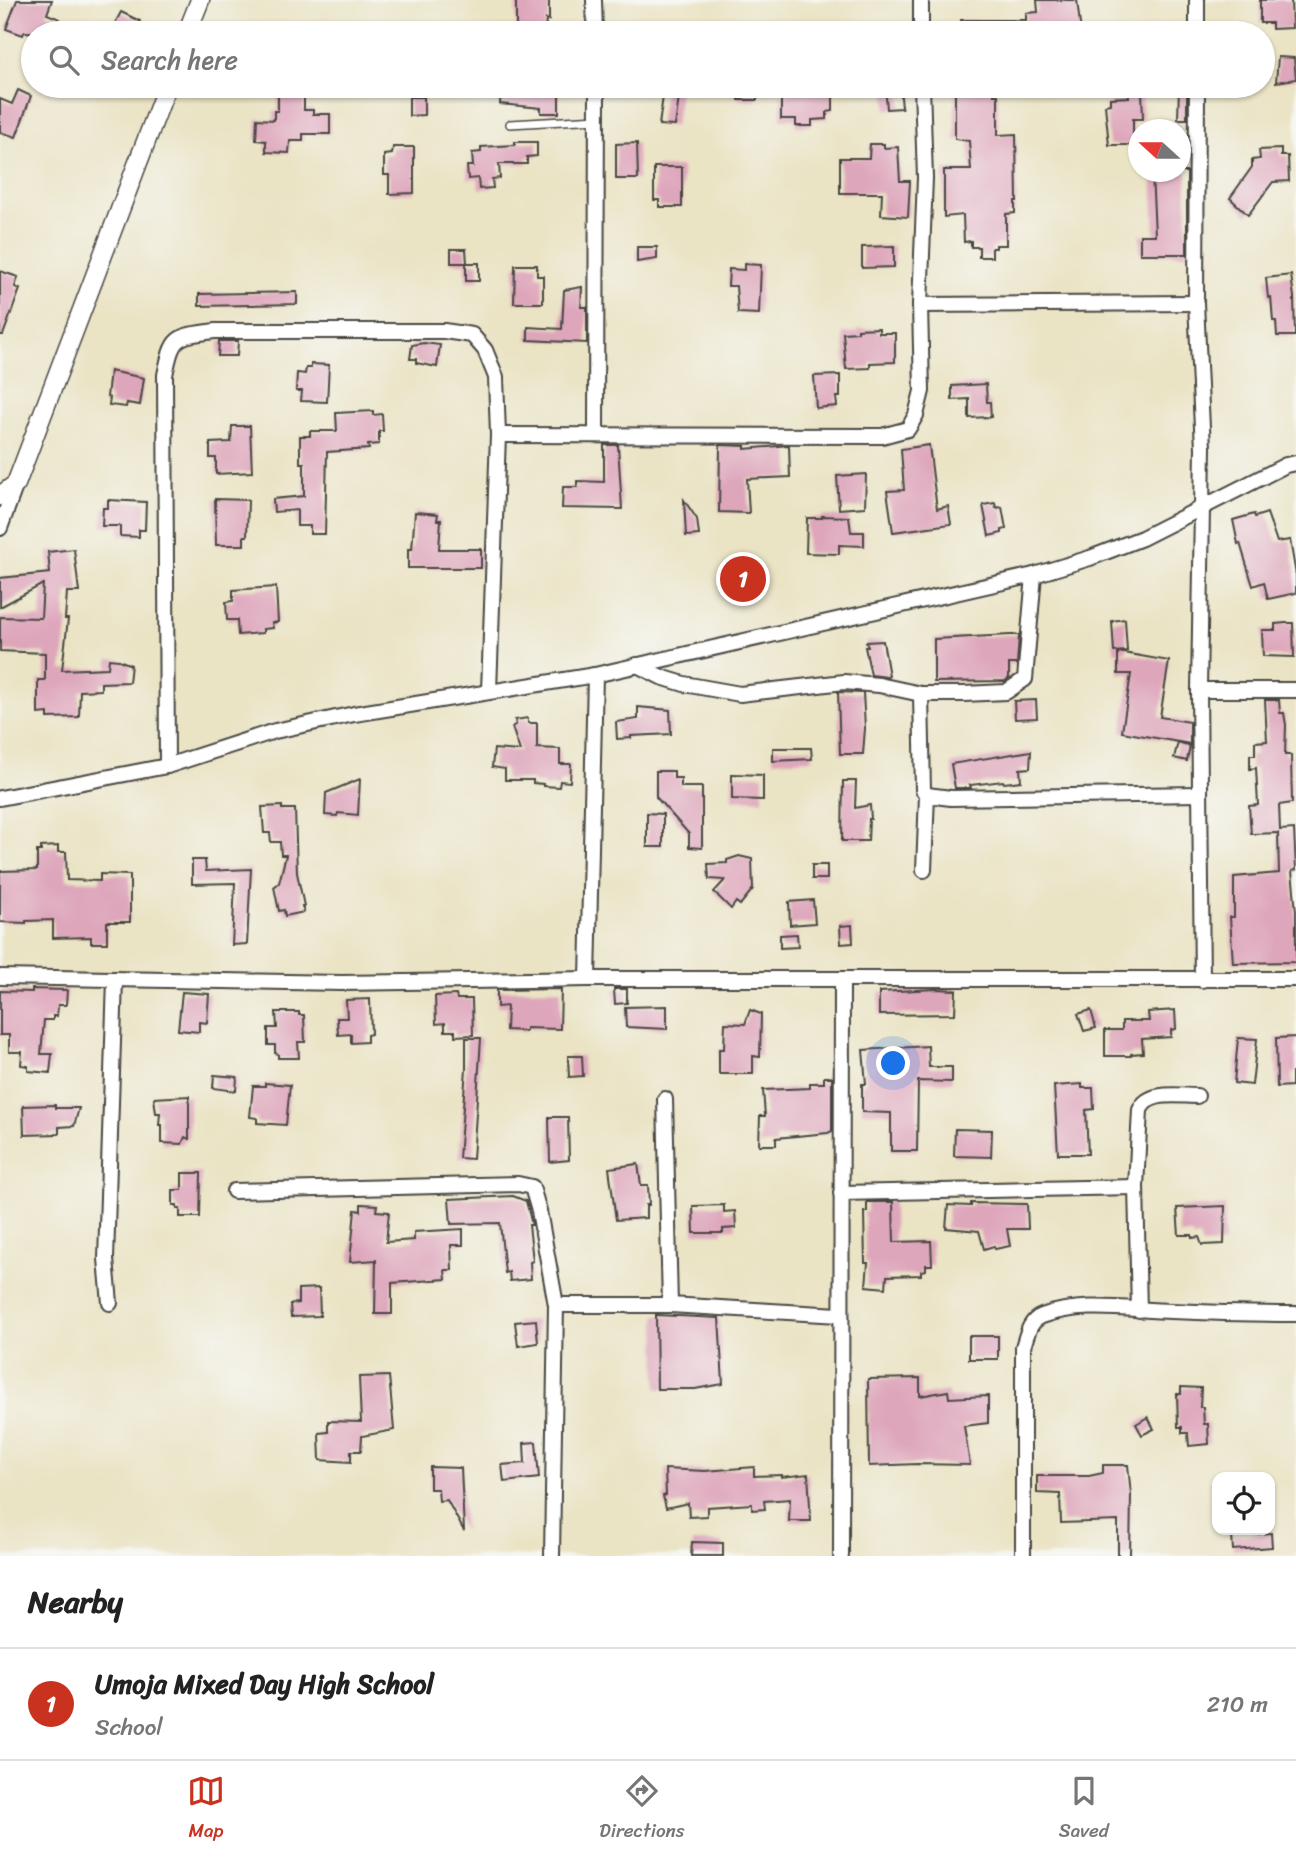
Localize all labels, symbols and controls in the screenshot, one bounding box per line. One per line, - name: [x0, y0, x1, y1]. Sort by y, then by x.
- search box: [21, 21, 1275, 98]
- text: Search here: [101, 37, 238, 83]
- icon: search: [45, 41, 83, 79]
- north arrow: [1128, 119, 1191, 182]
- pin: 1: [720, 553, 766, 605]
- your location: [876, 1046, 910, 1080]
- map controls: [1212, 1472, 1275, 1535]
- button: locate: [1212, 1472, 1275, 1535]
- text: Nearby: [28, 1575, 123, 1629]
- text: Umoja Mixed Day High School: [95, 1661, 434, 1707]
- text: 1: [46, 1684, 56, 1725]
- text: 210 m: [1207, 1684, 1268, 1725]
- text: School: [95, 1707, 163, 1748]
- tab: Map: [187, 1772, 225, 1847]
- tab: Directions: [599, 1772, 685, 1847]
- tab: Saved: [1059, 1772, 1109, 1847]

